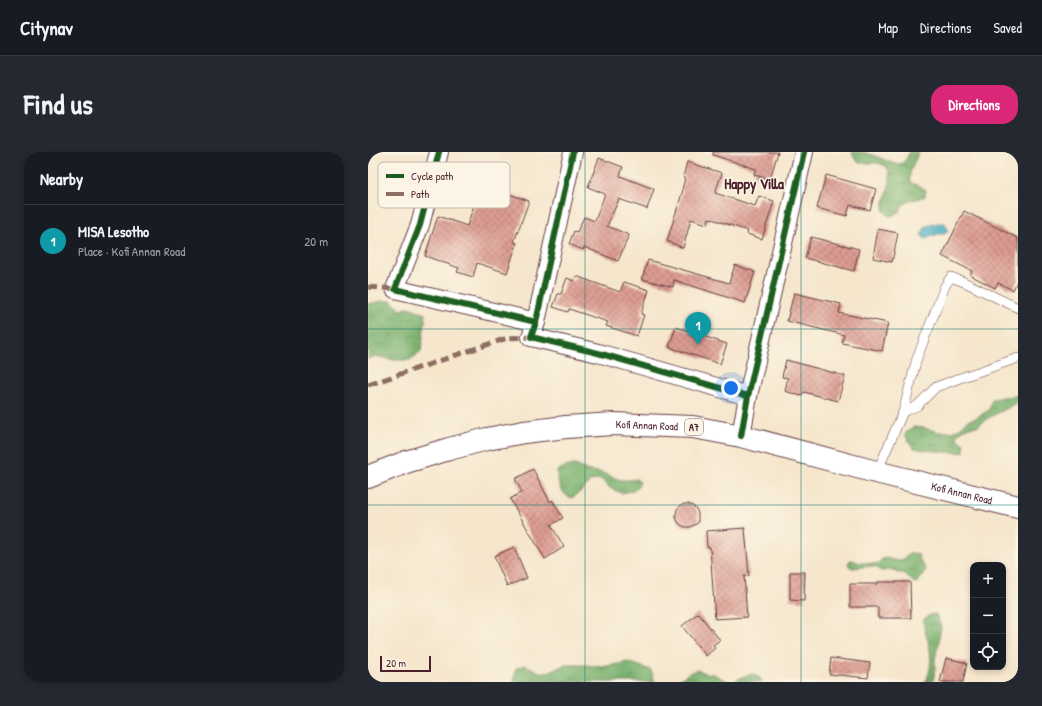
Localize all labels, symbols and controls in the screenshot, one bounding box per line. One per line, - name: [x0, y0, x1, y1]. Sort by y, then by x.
- text: Citynav: [20, 15, 73, 41]
- text: Map: [878, 18, 898, 37]
- text: Directions: [920, 18, 971, 37]
- text: Saved: [993, 18, 1022, 37]
- text: Find us: [24, 85, 93, 123]
- button: Directions: [931, 85, 1018, 124]
- legend: [378, 162, 510, 208]
- text: Nearby: [40, 167, 83, 190]
- text: Cycle path: [411, 169, 454, 183]
- district label: Happy Villa: [724, 173, 784, 195]
- text: Path: [411, 187, 429, 201]
- text: MISA Lesotho: [78, 221, 149, 242]
- text: 1: [51, 232, 55, 250]
- text: 20 m: [304, 232, 328, 250]
- text: Place · Kofi Annan Road: [78, 242, 185, 260]
- pin: 1: [685, 312, 711, 345]
- your location: [721, 378, 741, 398]
- street label: Kofi Annan Road: [615, 417, 679, 433]
- road number: A7: [685, 419, 703, 435]
- street label: Kofi Annan Road: [930, 479, 994, 508]
- map controls: [970, 562, 1006, 670]
- button: +: [970, 562, 1006, 598]
- button: −: [970, 598, 1006, 634]
- button: locate: [970, 634, 1006, 670]
- scale bar: [380, 654, 431, 673]
- text: 20 m: [386, 656, 406, 670]

